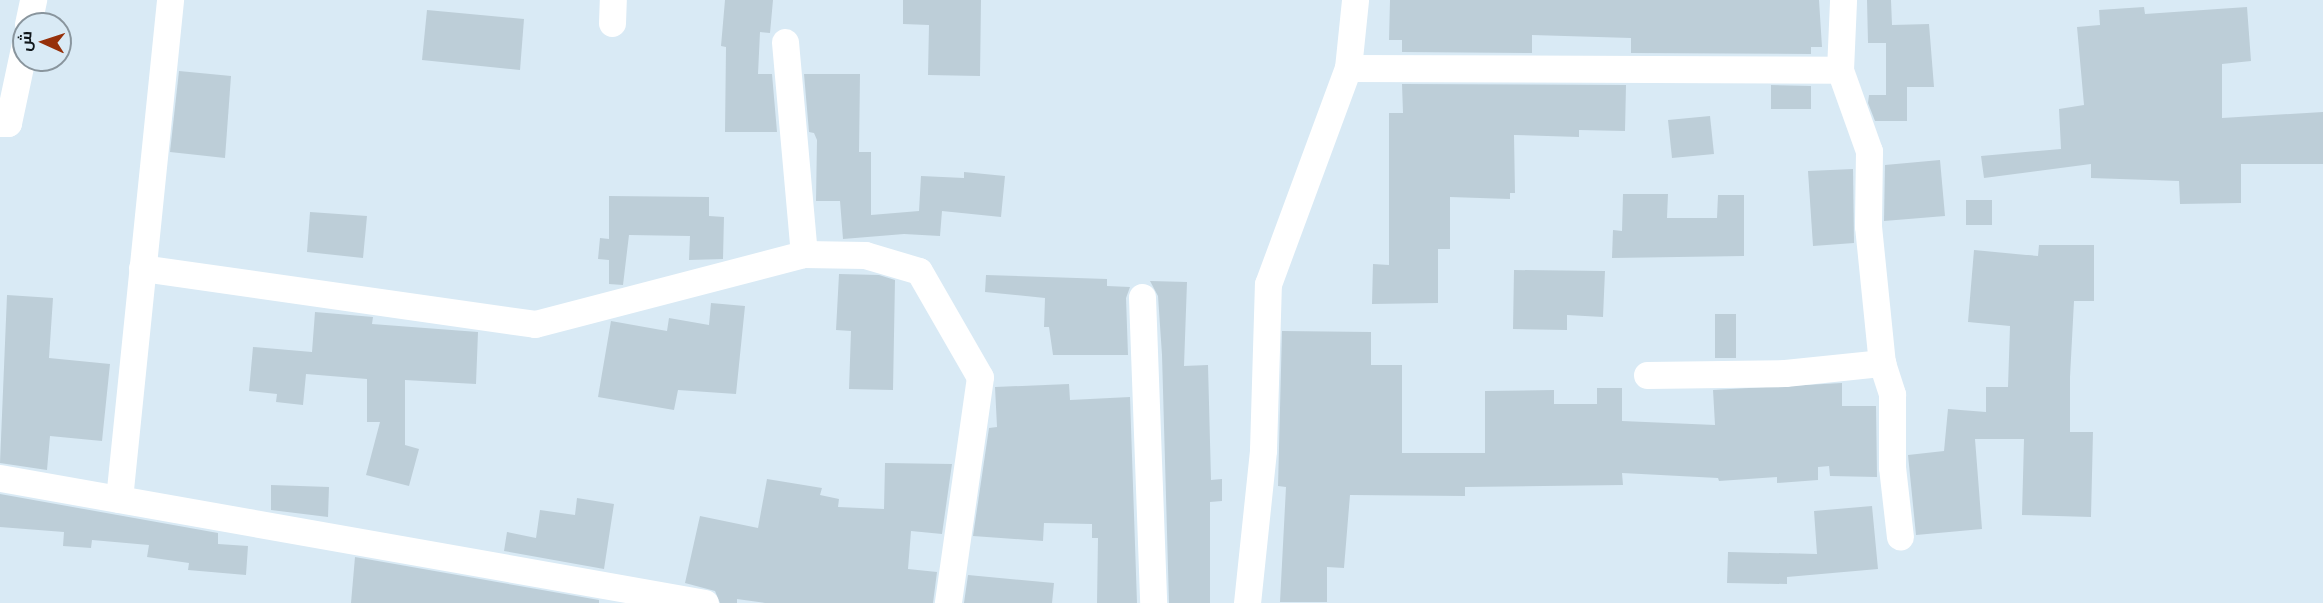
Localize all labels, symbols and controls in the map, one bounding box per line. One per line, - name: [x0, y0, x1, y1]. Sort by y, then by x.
- north arrow: [12, 12, 72, 72]
- text: ش: [14, 30, 38, 52]

